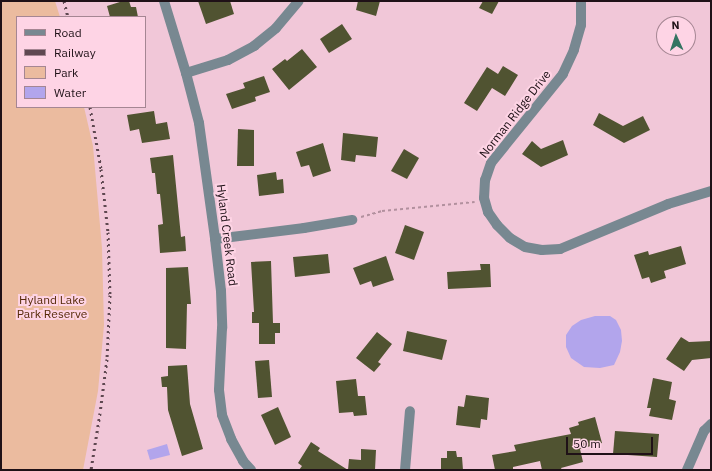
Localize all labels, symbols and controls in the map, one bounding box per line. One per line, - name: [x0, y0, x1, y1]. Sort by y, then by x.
- legend: [16, 16, 146, 108]
- north arrow: [656, 16, 696, 56]
- text: N: [671, 18, 680, 32]
- text: Road: [54, 25, 82, 40]
- text: Railway: [54, 45, 96, 60]
- text: Park: [54, 65, 78, 80]
- street label: Norman Ridge Drive: [476, 67, 554, 161]
- text: Water: [54, 85, 86, 100]
- street label: Hyland Creek Road: [214, 183, 240, 287]
- park label: Hyland Lake Park Reserve: [17, 293, 87, 321]
- scale bar: [568, 429, 655, 455]
- text: 50 m: [573, 436, 601, 451]

